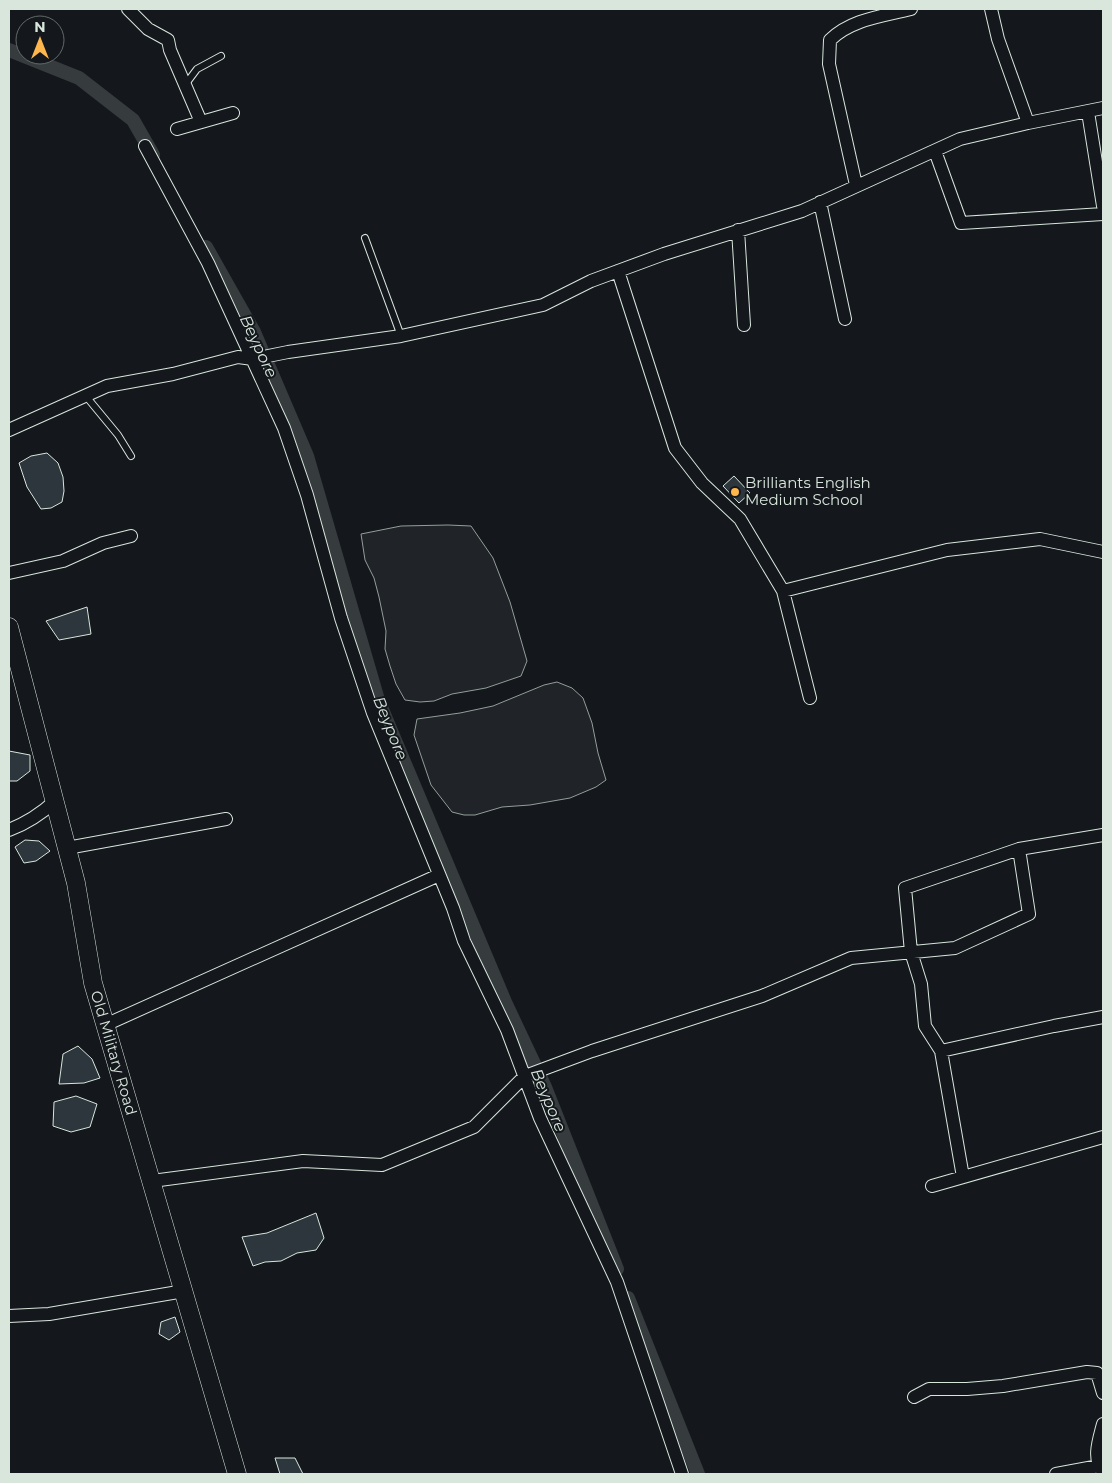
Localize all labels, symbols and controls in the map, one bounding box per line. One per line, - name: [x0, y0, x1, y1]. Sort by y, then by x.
- north arrow: [15, 15, 65, 65]
- text: N: [34, 18, 46, 36]
- water label: Beypore: [236, 312, 281, 381]
- place label: Brilliants English Medium School: [745, 473, 871, 509]
- marker: Brilliants English Medium School: [729, 486, 741, 498]
- water label: Beypore: [369, 694, 412, 763]
- street label: Old Military Road: [87, 988, 141, 1117]
- water label: Beypore: [527, 1066, 570, 1135]

